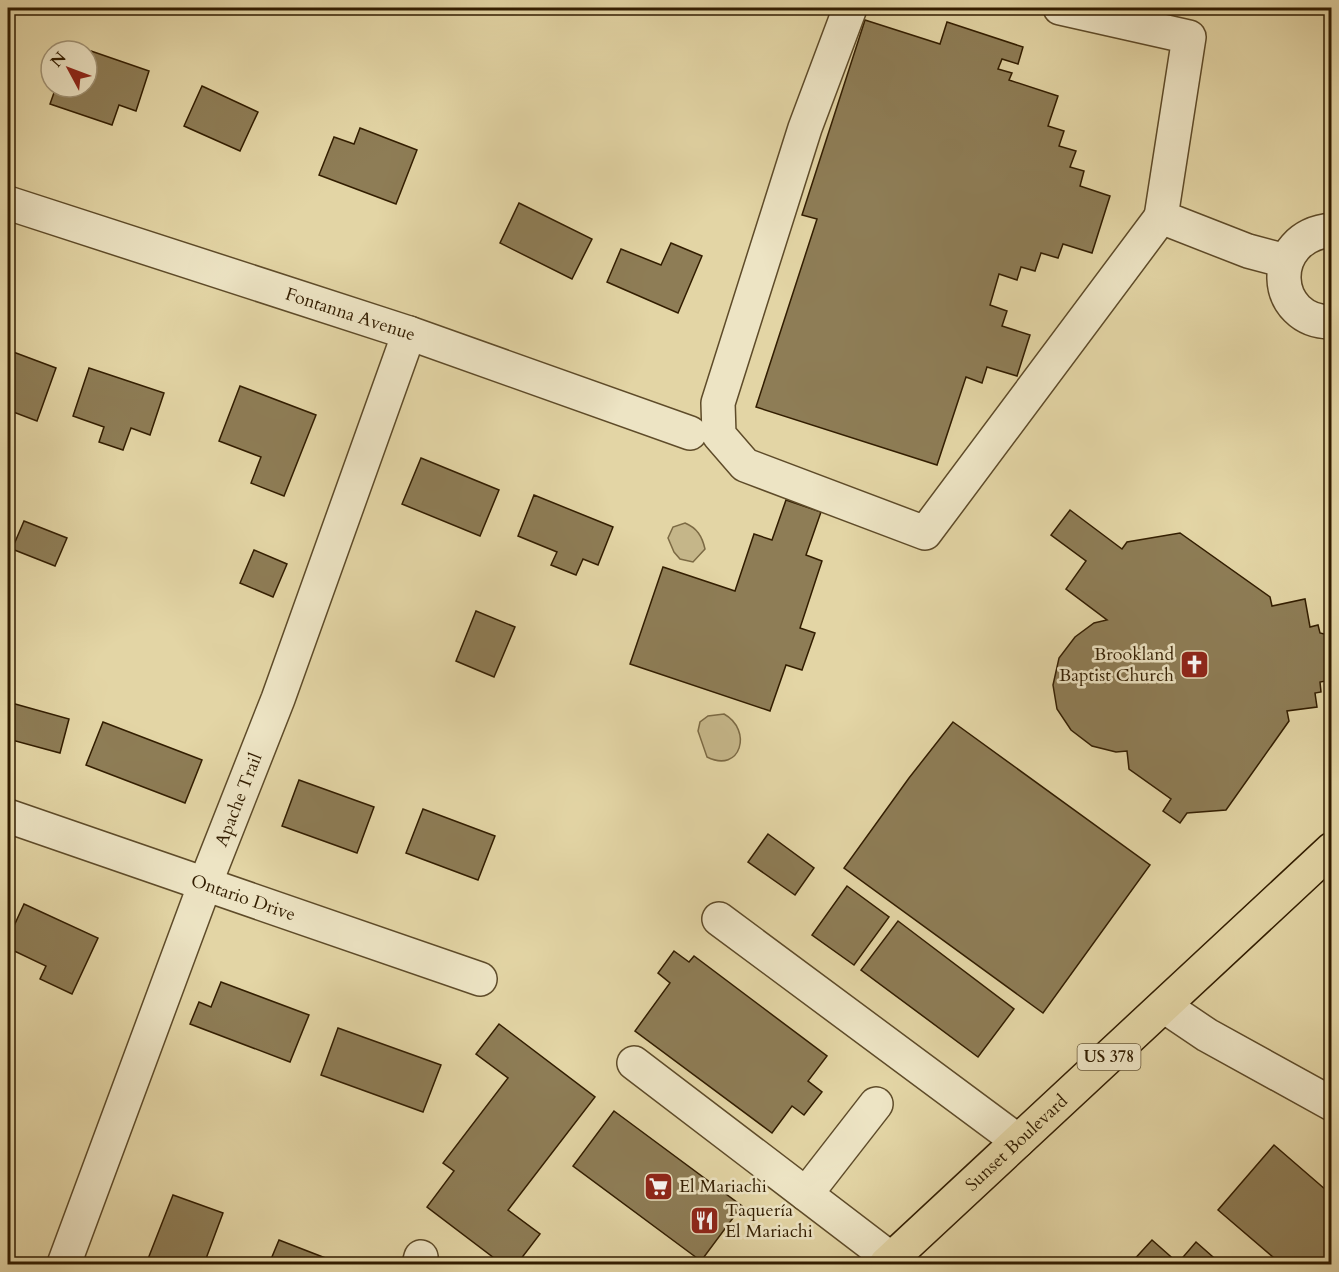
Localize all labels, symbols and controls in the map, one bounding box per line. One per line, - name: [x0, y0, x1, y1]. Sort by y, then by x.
- north arrow: [39, 39, 99, 99]
- text: N: [46, 47, 71, 72]
- street label: Fontanna Avenue: [282, 281, 419, 347]
- place label: Brookland Baptist Church: [1059, 642, 1174, 688]
- church icon: Brookland Baptist Church: [1179, 648, 1211, 680]
- street label: Apache Trail: [209, 749, 268, 850]
- street label: Ontario Drive: [188, 868, 299, 927]
- road number: US 378: [1078, 1044, 1140, 1070]
- street label: Sunset Boulevard: [960, 1088, 1073, 1197]
- supermarket icon: El Mariachi: [642, 1170, 674, 1202]
- place label: El Mariachi: [679, 1174, 767, 1199]
- place label: Taquería El Mariachi: [725, 1198, 813, 1244]
- restaurant icon: Taquería El Mariachi: [688, 1204, 720, 1236]

